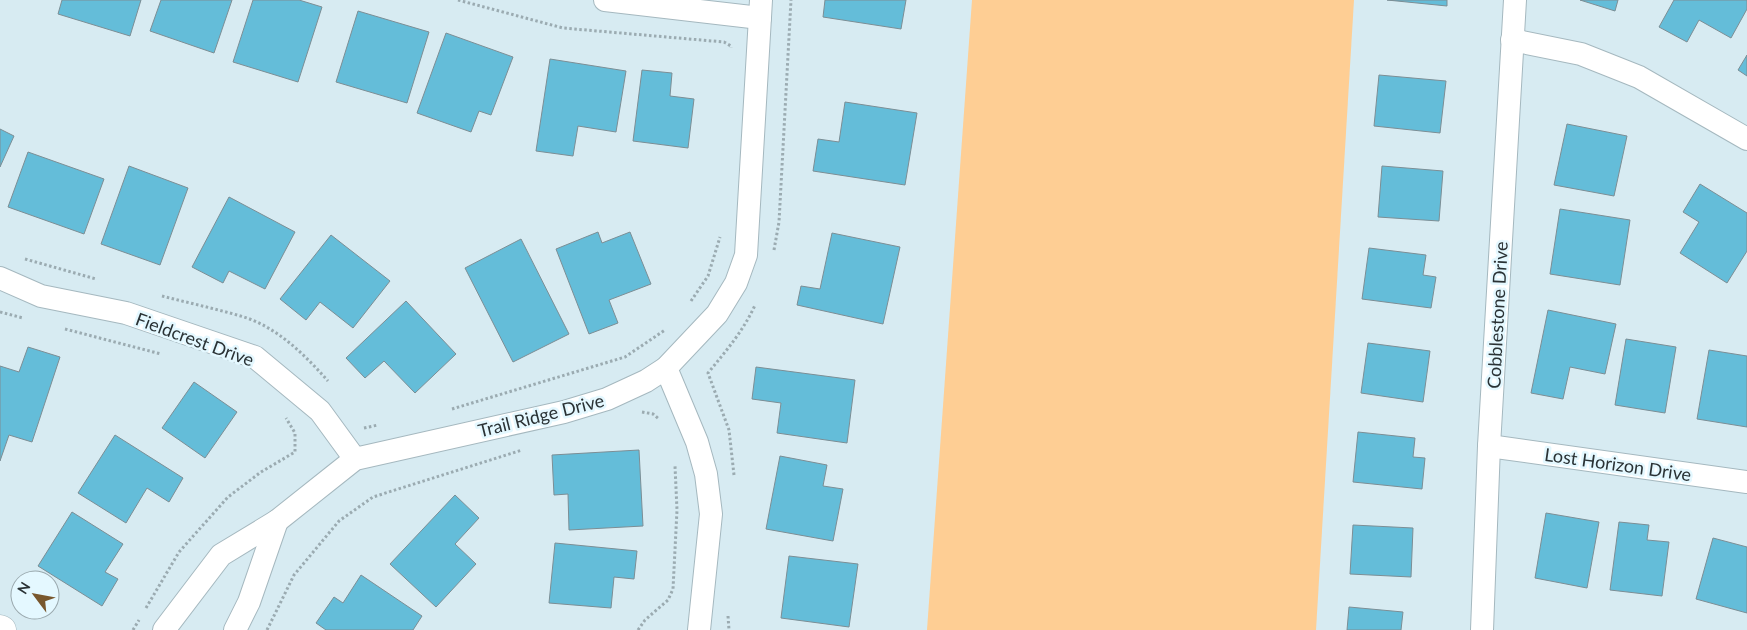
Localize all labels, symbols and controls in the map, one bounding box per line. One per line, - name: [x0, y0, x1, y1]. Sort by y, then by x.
- street label: Cobblestone Drive: [1482, 241, 1512, 389]
- street label: Fieldcrest Drive: [133, 307, 257, 371]
- street label: Trail Ridge Drive: [476, 389, 606, 441]
- street label: Lost Horizon Drive: [1543, 443, 1693, 485]
- north arrow: [10, 570, 60, 620]
- text: N: [13, 579, 34, 597]

